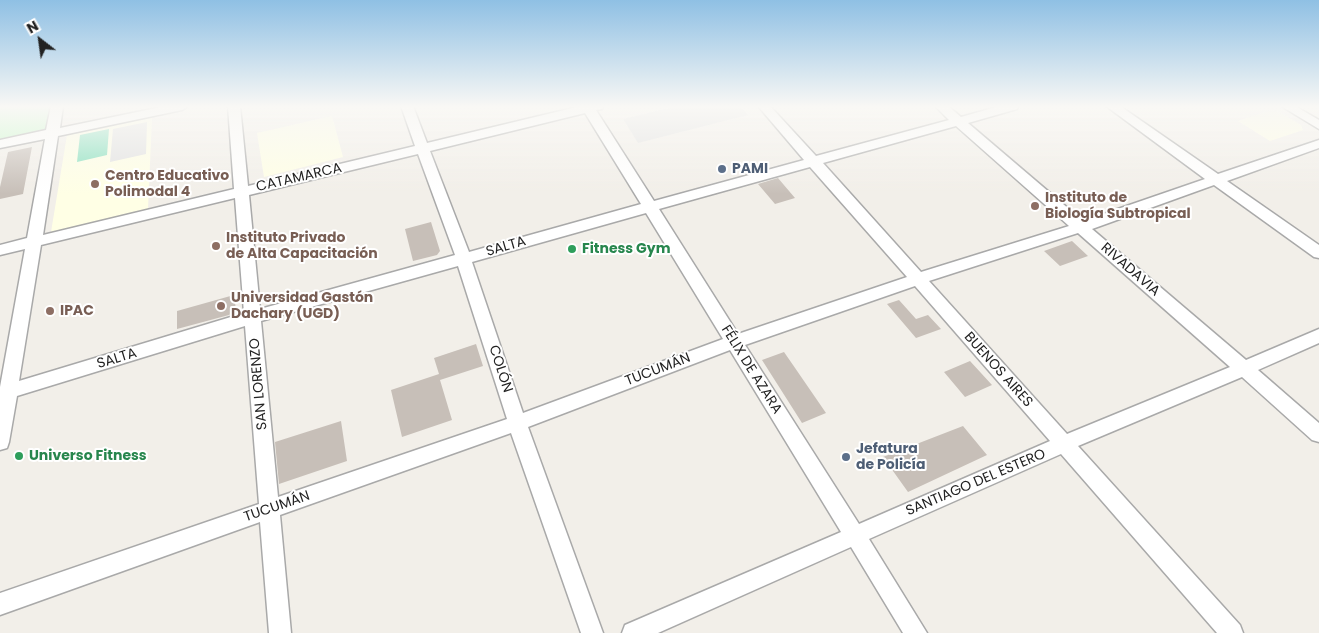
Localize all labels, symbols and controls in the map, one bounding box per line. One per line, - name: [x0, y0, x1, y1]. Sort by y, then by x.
- north arrow: [15, 15, 65, 65]
- text: N: [23, 16, 42, 38]
- street label: CATAMARCA: [254, 160, 344, 196]
- place label: PAMI: [732, 161, 768, 177]
- marker: PAMI: [716, 163, 728, 175]
- place label: Centro Educativo Polimodal 4: [105, 168, 229, 200]
- marker: Centro Educativo Polimodal 4: [89, 178, 101, 190]
- place label: Instituto de Biología Subtropical: [1045, 190, 1191, 222]
- marker: Instituto de Biología Subtropical: [1029, 200, 1041, 212]
- place label: Instituto Privado de Alta Capacitación: [226, 230, 378, 262]
- street label: SALTA: [484, 233, 528, 261]
- marker: Instituto Privado de Alta Capacitación: [210, 240, 222, 252]
- street label: RIVADAVIA: [1097, 240, 1163, 300]
- place label: Fitness Gym: [582, 241, 670, 257]
- marker: Fitness Gym: [566, 243, 578, 255]
- place label: Universidad Gastón Dachary (UGD): [231, 290, 373, 322]
- marker: Universidad Gastón Dachary (UGD): [215, 300, 227, 312]
- place label: IPAC: [60, 303, 94, 319]
- marker: IPAC: [44, 305, 56, 317]
- street label: FÉLIX DE AZARA: [717, 323, 785, 417]
- street label: BUENOS AIRES: [960, 329, 1036, 411]
- street label: SAN LORENZO: [247, 337, 271, 431]
- street label: COLÓN: [484, 343, 516, 395]
- street label: SALTA: [95, 345, 139, 373]
- street label: TUCUMÁN: [623, 350, 693, 390]
- place label: Jefatura de Policía: [856, 441, 925, 474]
- street label: SANTIAGO DEL ESTERO: [904, 446, 1048, 520]
- place label: Universo Fitness: [29, 448, 147, 464]
- marker: Universo Fitness: [13, 450, 25, 462]
- marker: Jefatura de Policía: [840, 451, 852, 463]
- street label: TUCUMÁN: [242, 488, 312, 526]

